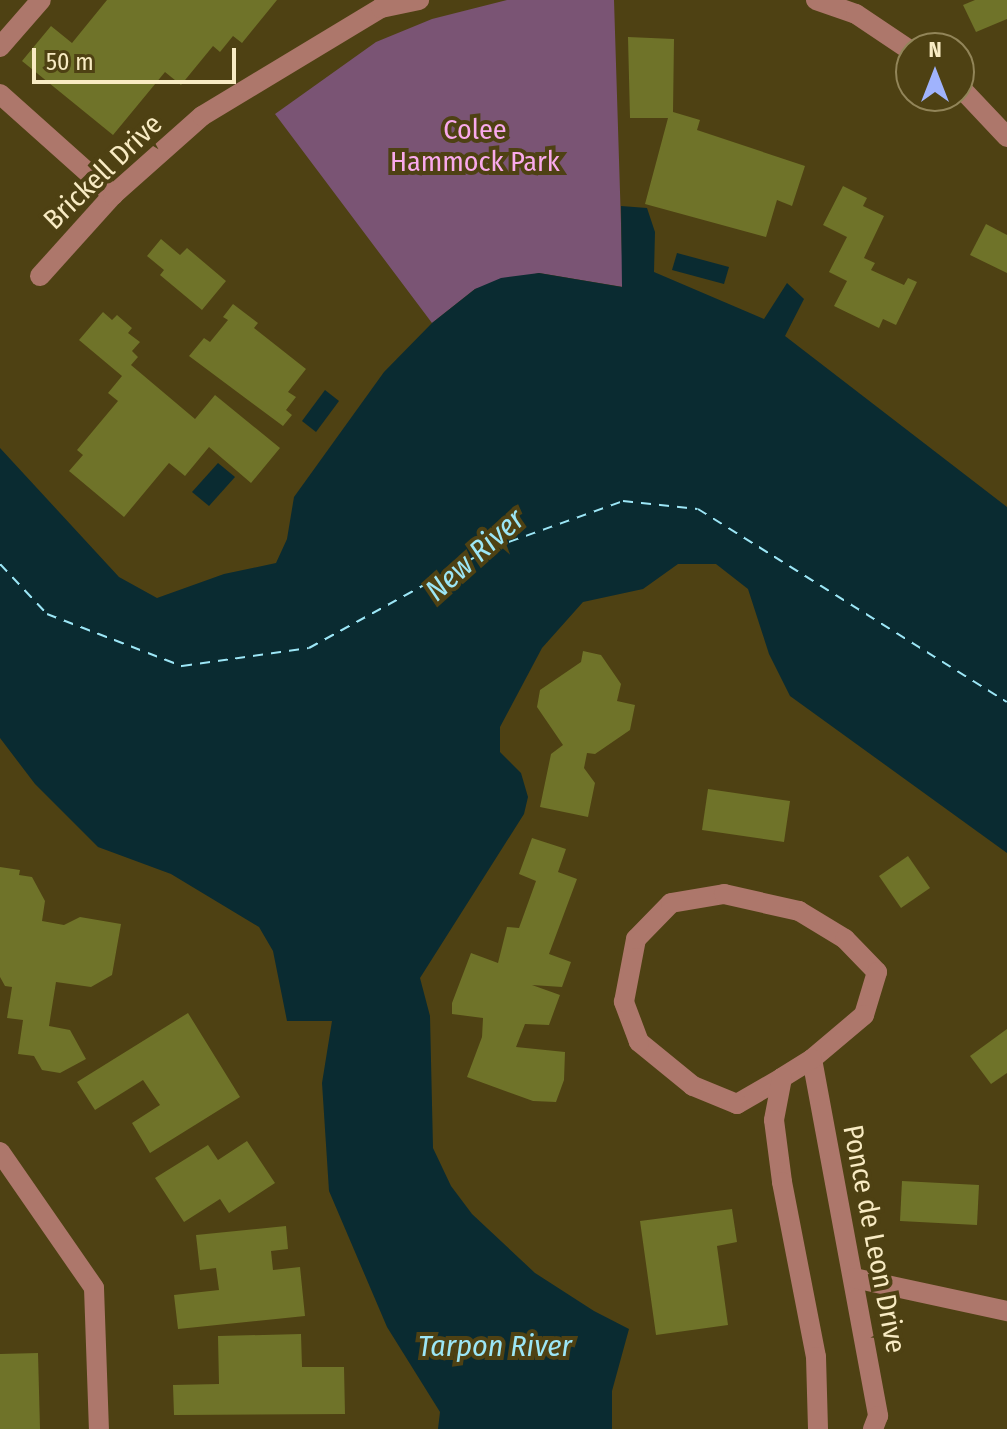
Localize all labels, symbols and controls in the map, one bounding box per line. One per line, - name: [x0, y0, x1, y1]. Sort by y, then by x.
- scale bar: [36, 32, 240, 82]
- north arrow: [895, 32, 975, 112]
- text: N: [928, 36, 942, 63]
- text: 50 m: [46, 48, 94, 76]
- street label: Brickell Drive: [37, 107, 169, 237]
- park label: Colee Hammock Park: [390, 113, 560, 179]
- water label: New River: [418, 501, 532, 609]
- street label: Ponce de Leon Drive: [835, 1122, 913, 1356]
- water label: Tarpon River: [418, 1328, 572, 1364]

